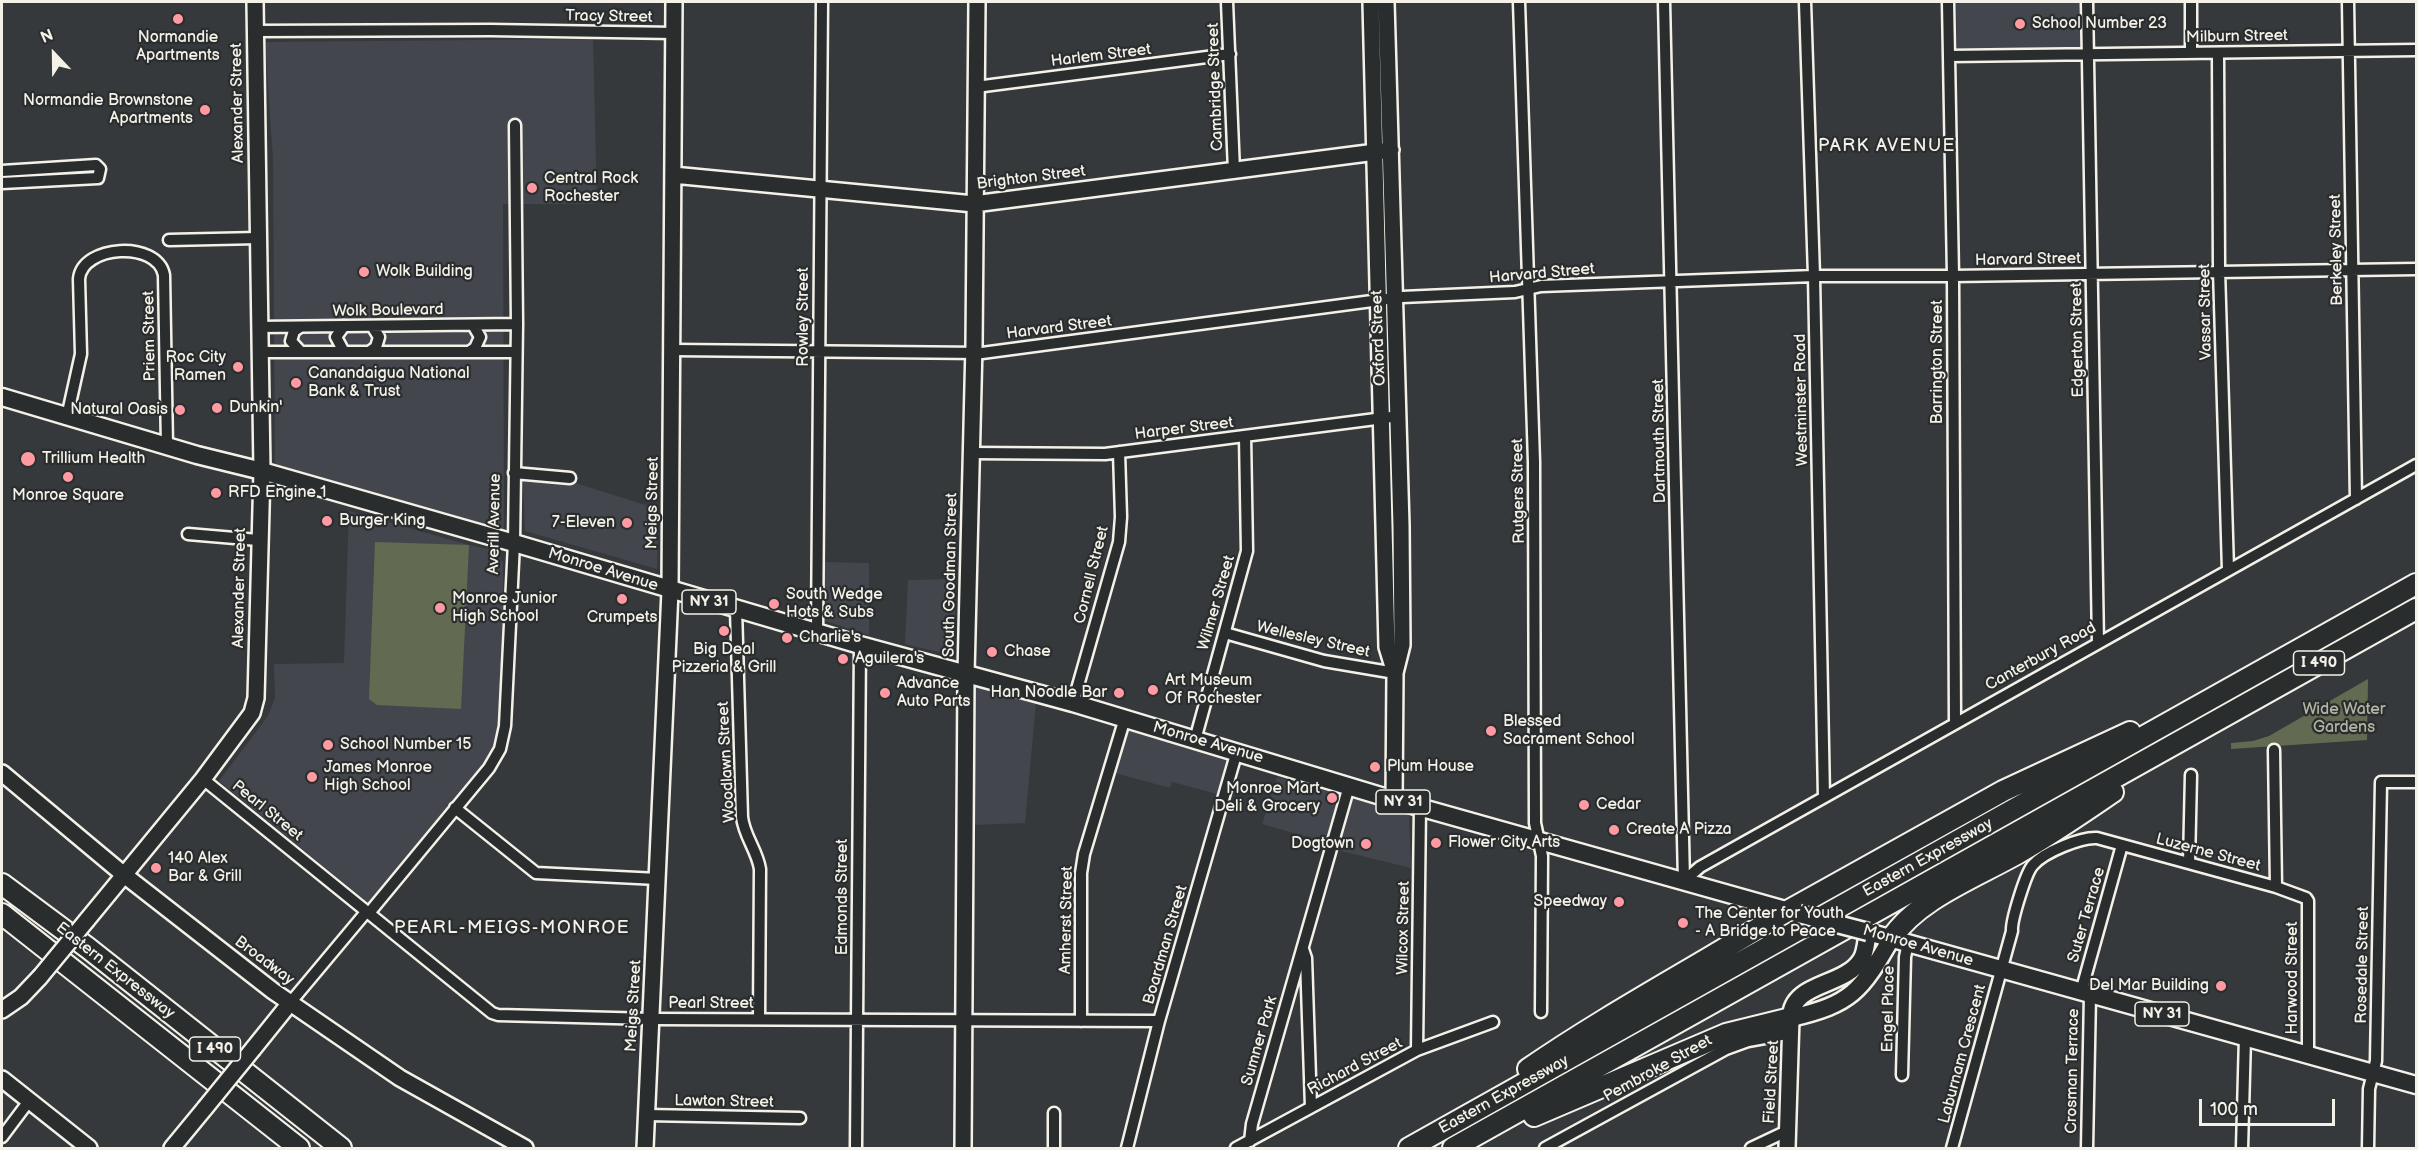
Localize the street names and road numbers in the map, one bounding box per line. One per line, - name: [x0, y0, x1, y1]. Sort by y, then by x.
- street label: Tracy Street: [565, 7, 653, 27]
- street label: Cambridge Street: [1204, 22, 1228, 152]
- street label: Milburn Street: [2186, 27, 2288, 47]
- street label: Harlem Street: [1050, 40, 1152, 72]
- street label: Alexander Street: [227, 43, 249, 163]
- street label: Brighton Street: [976, 162, 1086, 194]
- street label: Berkeley Street: [2326, 194, 2348, 306]
- street label: Harvard Street: [1975, 249, 2081, 271]
- street label: Harvard Street: [1488, 260, 1596, 288]
- street label: Vassar Street: [2196, 264, 2216, 360]
- street label: Rowley Street: [794, 267, 814, 367]
- street label: Edgerton Street: [2067, 282, 2089, 398]
- street label: Oxford Street: [1368, 290, 1390, 386]
- street label: Priem Street: [140, 291, 160, 381]
- street label: Wolk Boulevard: [332, 300, 444, 322]
- street label: Barrington Street: [1928, 300, 1948, 424]
- street label: Harvard Street: [1005, 312, 1113, 344]
- street label: Westminster Road: [1791, 334, 1813, 466]
- street label: Dartmouth Street: [1649, 379, 1671, 503]
- street label: Harper Street: [1134, 413, 1234, 445]
- street label: Rutgers Street: [1508, 438, 1530, 544]
- street label: Meigs Street: [643, 457, 663, 549]
- street label: Averill Avenue: [485, 473, 505, 575]
- street label: South Goodman Street: [940, 493, 962, 657]
- street label: Cornell Street: [1071, 524, 1113, 626]
- street label: Alexander Street: [229, 528, 251, 648]
- street label: Monroe Avenue: [546, 544, 660, 596]
- street label: Wilmer Street: [1194, 553, 1240, 653]
- road number: NY 31: [682, 590, 736, 614]
- street label: Wellesley Street: [1254, 618, 1372, 662]
- street label: Canterbury Road: [1982, 619, 2100, 695]
- road number: I 490: [2294, 651, 2344, 675]
- street label: Woodlawn Street: [714, 701, 740, 823]
- street label: Monroe Avenue: [1151, 718, 1265, 768]
- street label: Pearl Street: [228, 777, 306, 845]
- road number: NY 31: [1376, 790, 1430, 814]
- street label: Eastern Expressway: [1860, 814, 1996, 902]
- street label: Luzerne Street: [2154, 830, 2262, 876]
- street label: Edmonds Street: [833, 839, 853, 955]
- street label: Suter Terrace: [2064, 865, 2110, 965]
- street label: Amherst Street: [1056, 866, 1078, 974]
- street label: Wilcox Street: [1394, 881, 1414, 975]
- street label: Boardman Street: [1140, 883, 1192, 1007]
- street label: Rosedale Street: [2352, 906, 2374, 1024]
- street label: Eastern Expressway: [52, 919, 178, 1023]
- street label: Monroe Avenue: [1861, 921, 1975, 971]
- street label: Harwood Street: [2283, 922, 2303, 1034]
- street label: Broadway: [230, 932, 298, 990]
- street label: Meigs Street: [622, 959, 646, 1053]
- street label: Engel Place: [1879, 965, 1899, 1053]
- street label: Laburnam Crescent: [1935, 982, 1991, 1126]
- street label: Pearl Street: [668, 994, 754, 1014]
- street label: Sumner Park: [1238, 994, 1282, 1088]
- road number: NY 31: [2135, 1002, 2189, 1026]
- street label: Crosman Terrace: [2062, 1008, 2084, 1134]
- street label: Pembroke Street: [1600, 1031, 1716, 1107]
- street label: Richard Street: [1304, 1034, 1406, 1100]
- road number: I 490: [190, 1037, 240, 1061]
- street label: Field Street: [1760, 1040, 1784, 1124]
- street label: Eastern Expressway: [1436, 1051, 1572, 1139]
- street label: Lawton Street: [674, 1092, 774, 1112]

